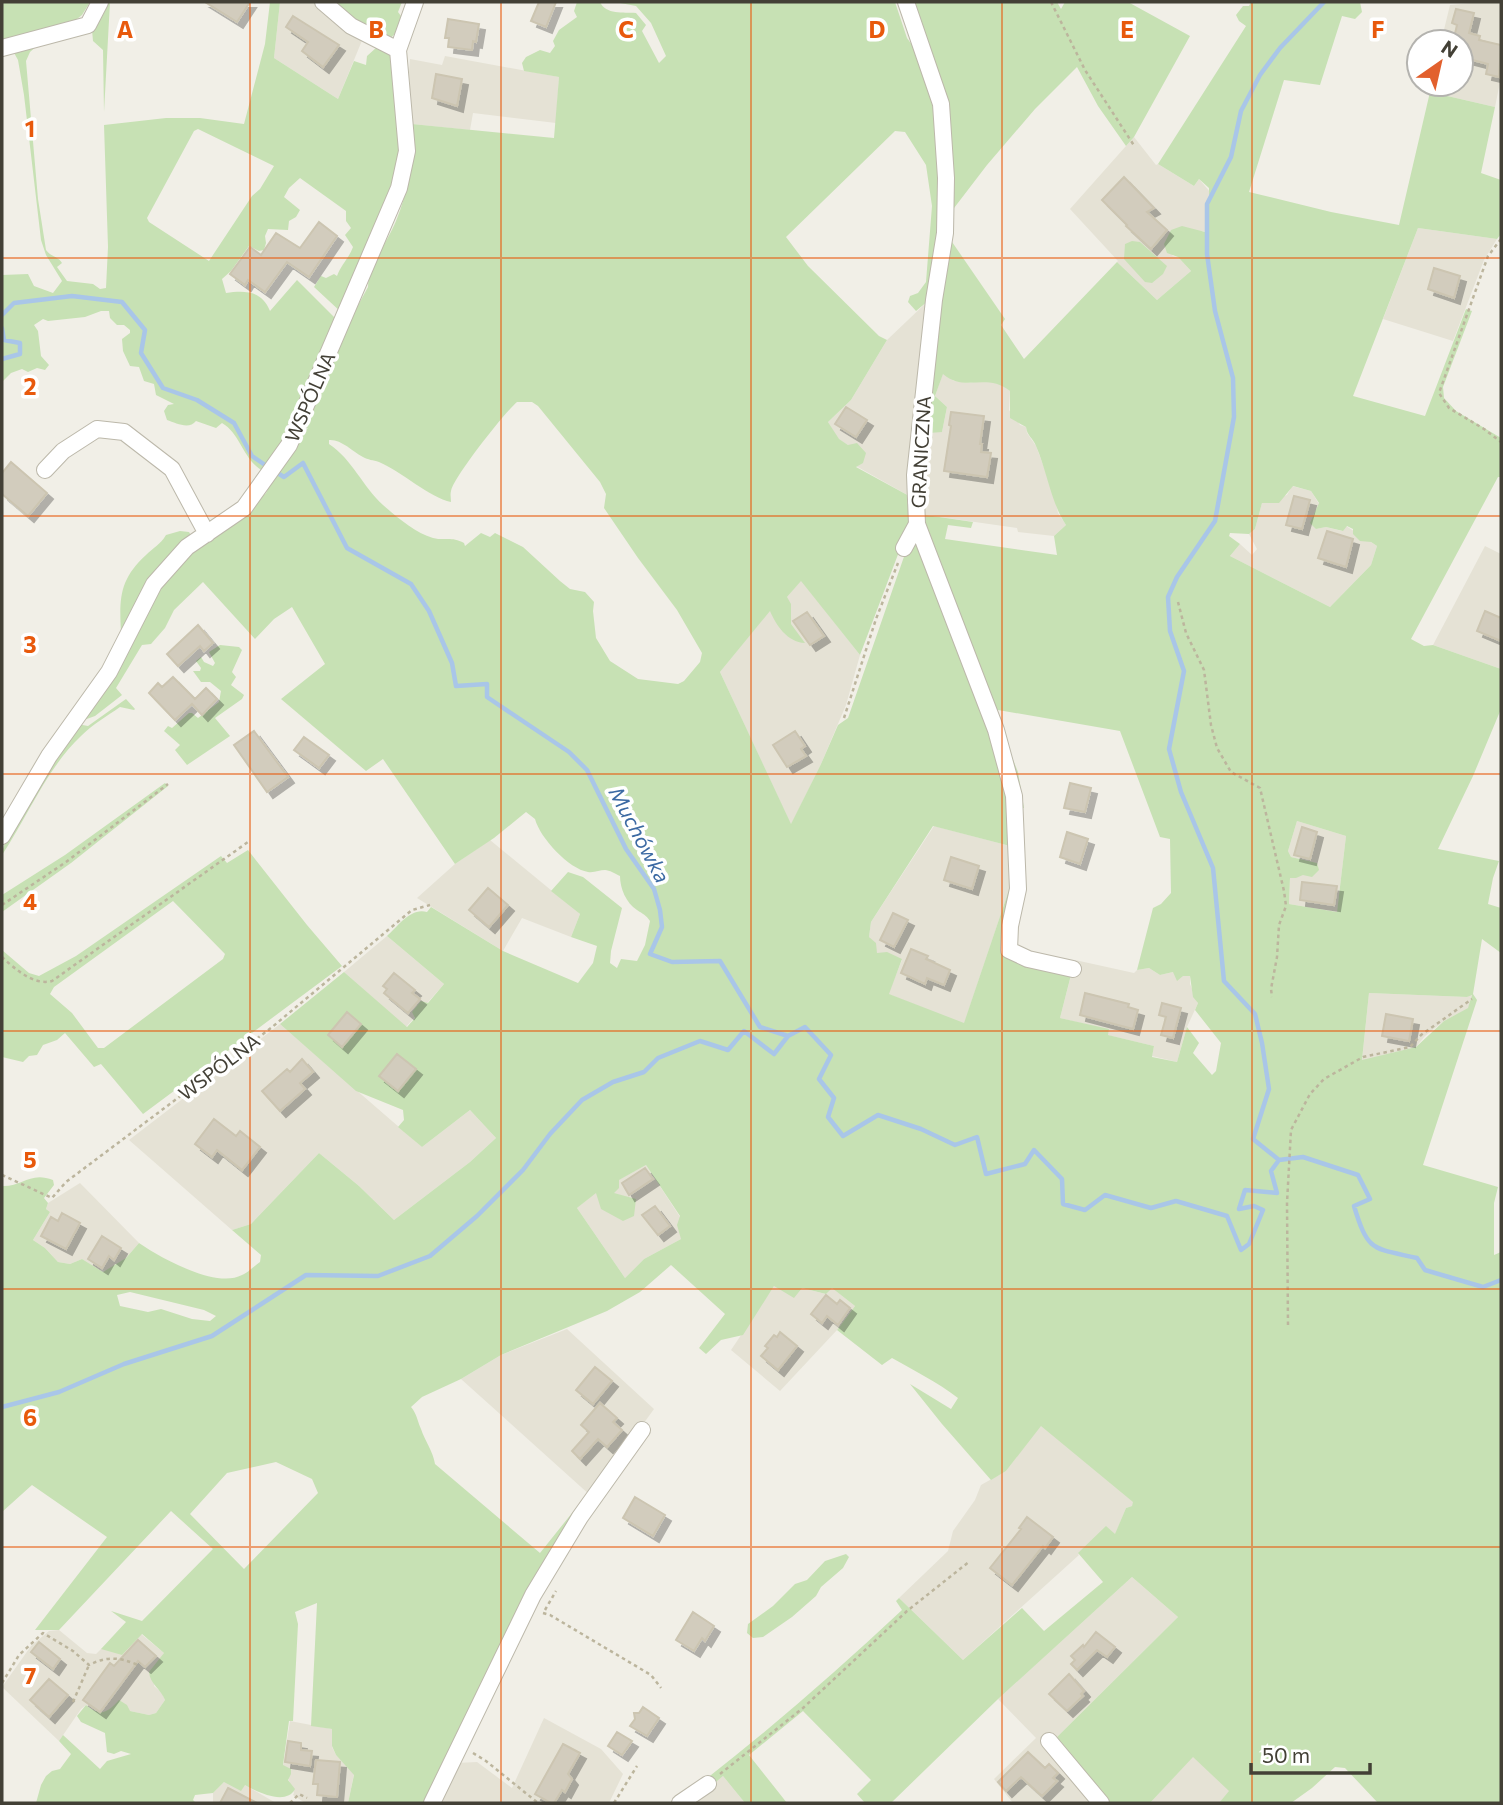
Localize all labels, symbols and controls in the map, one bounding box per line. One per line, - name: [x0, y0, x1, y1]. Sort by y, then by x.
- text: A: [117, 15, 134, 43]
- text: B: [368, 15, 384, 43]
- text: C: [618, 15, 634, 43]
- text: D: [869, 15, 886, 43]
- text: E: [1120, 15, 1134, 43]
- text: F: [1371, 15, 1385, 43]
- north arrow: [1405, 28, 1475, 98]
- text: N: [1437, 35, 1462, 62]
- text: 1: [25, 114, 35, 142]
- street label: WSPÓLNA: [279, 348, 340, 445]
- text: 2: [23, 372, 37, 400]
- street label: GRANICZNA: [906, 395, 935, 509]
- text: 3: [23, 630, 37, 658]
- water label: Muchówka: [605, 782, 676, 887]
- text: 4: [23, 887, 37, 915]
- street label: WSPÓLNA: [173, 1028, 264, 1105]
- text: 5: [23, 1145, 37, 1173]
- text: 6: [23, 1403, 37, 1431]
- text: 7: [24, 1661, 36, 1689]
- scale bar: [1251, 1731, 1370, 1775]
- text: 50 m: [1262, 1742, 1310, 1767]

